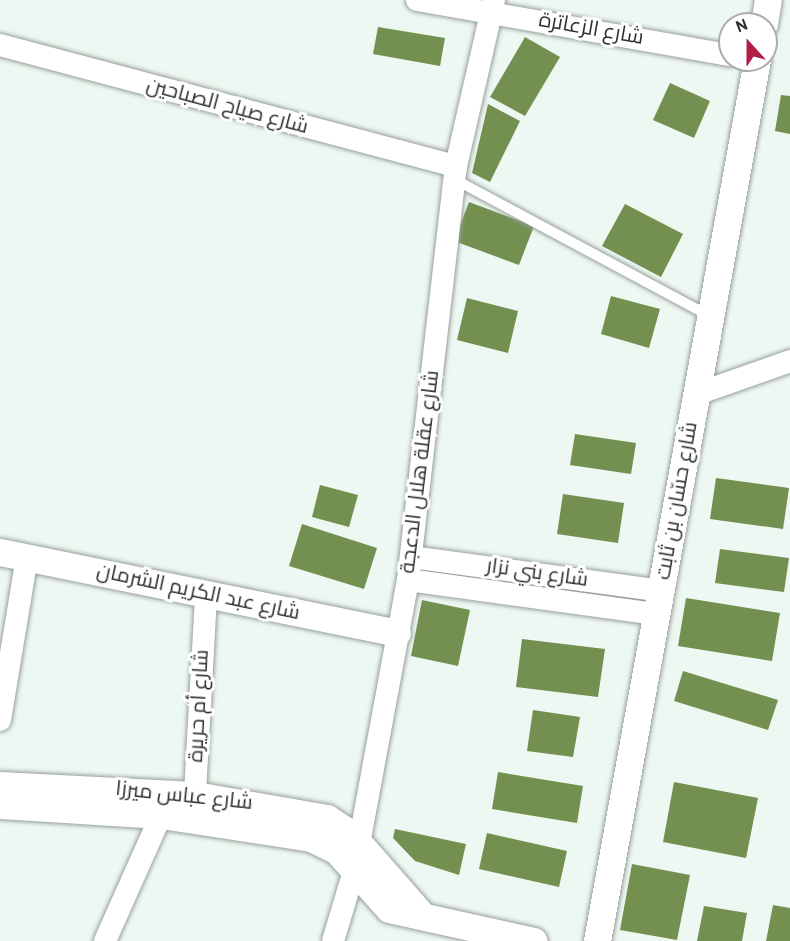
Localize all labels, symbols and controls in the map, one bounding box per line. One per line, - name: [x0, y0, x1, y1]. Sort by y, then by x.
- street label: شارع الزعاترة: [537, 8, 645, 52]
- north arrow: [718, 12, 778, 72]
- text: N: [733, 16, 751, 38]
- street label: شارع صياح الصباحين: [143, 73, 311, 141]
- street label: شارع عقلة هلال الدعجة: [396, 369, 446, 575]
- street label: شارع حسّان بن ثابت: [652, 420, 704, 582]
- street label: شارع بني نزار: [484, 554, 590, 594]
- street label: شارع عبد الكريم الشرمان: [94, 559, 302, 627]
- street label: شارع أم حريرة: [184, 649, 216, 763]
- street label: شارع عباس ميرزا: [114, 777, 254, 817]

